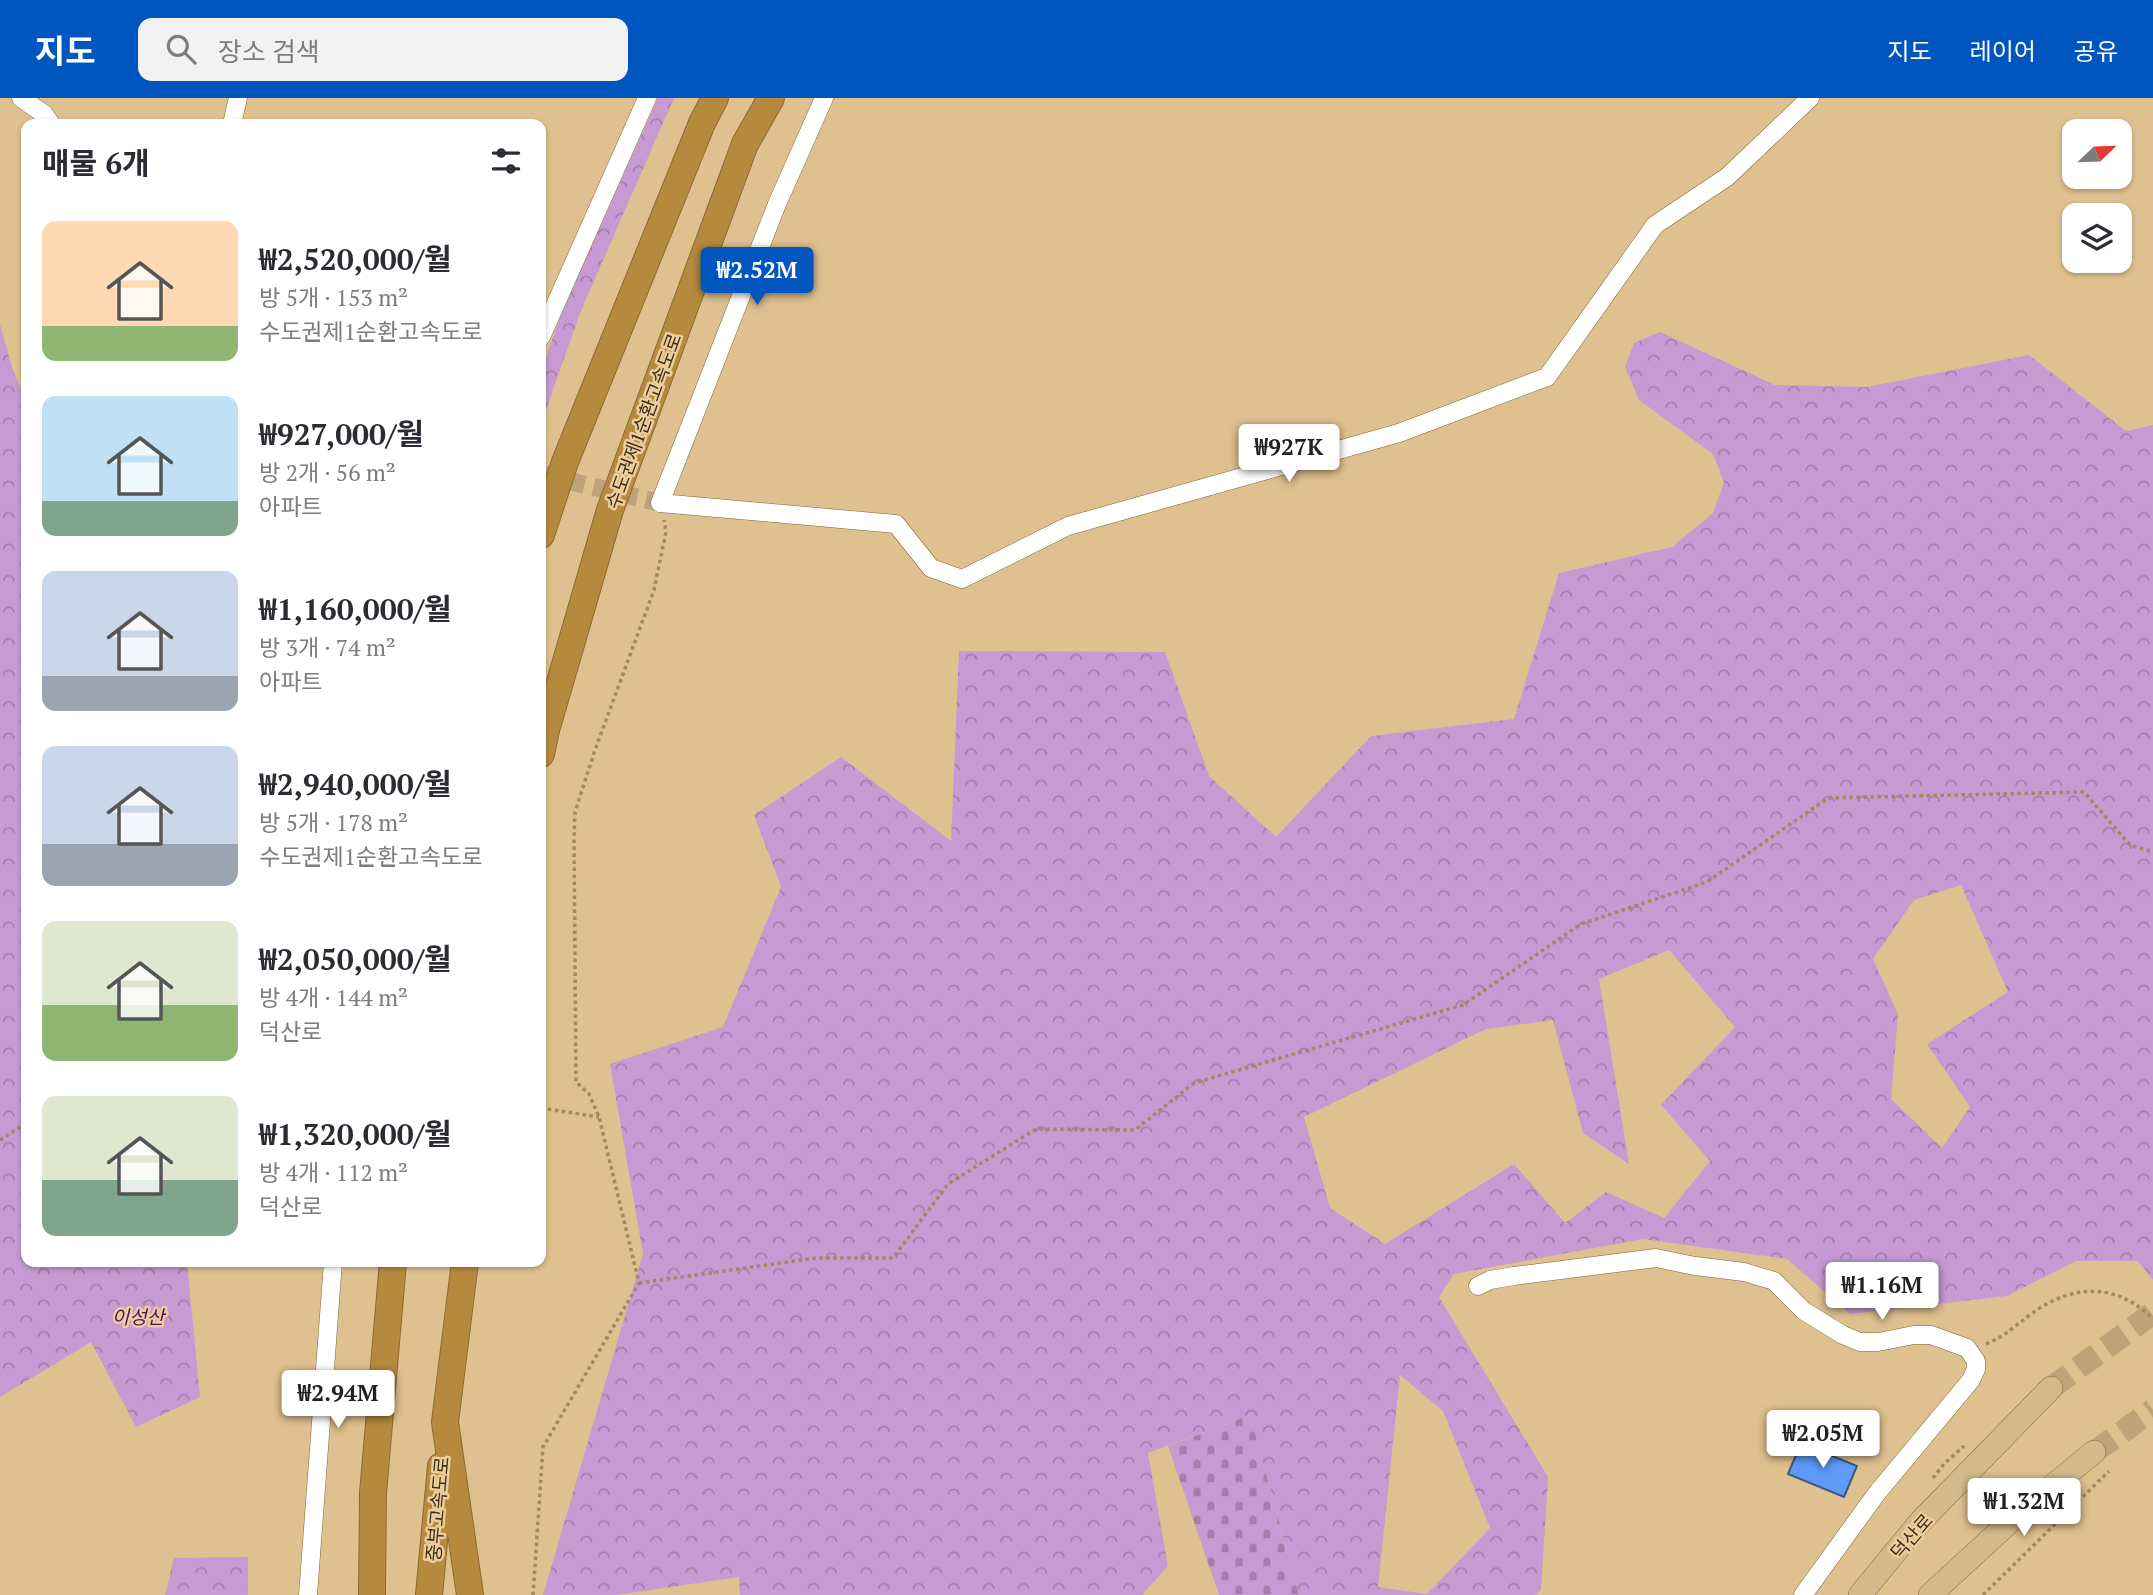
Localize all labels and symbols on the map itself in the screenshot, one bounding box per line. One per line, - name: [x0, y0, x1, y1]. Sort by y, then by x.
- north arrow: [2062, 119, 2132, 189]
- pin: ₩2.52M: [700, 248, 814, 307]
- street label: 수도권제1순환고속도로: [600, 330, 686, 512]
- pin: ₩927K: [1240, 424, 1338, 484]
- pin: ₩1.16M: [1825, 1262, 1939, 1322]
- park label: 이성산: [112, 1304, 167, 1329]
- pin: ₩2.94M: [281, 1370, 395, 1430]
- pin: ₩2.05M: [1766, 1410, 1880, 1470]
- street label: 중부고속도로: [420, 1456, 454, 1562]
- pin: ₩1.32M: [1967, 1478, 2081, 1538]
- street label: 덕산로: [1884, 1508, 1938, 1564]

